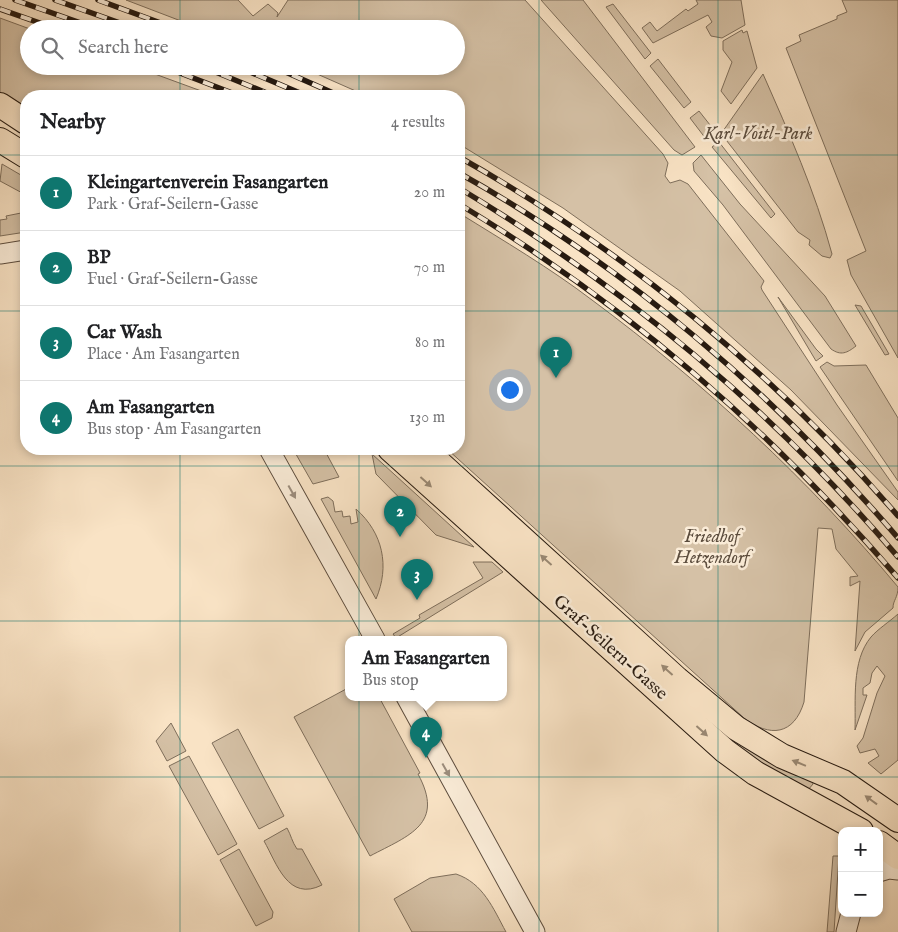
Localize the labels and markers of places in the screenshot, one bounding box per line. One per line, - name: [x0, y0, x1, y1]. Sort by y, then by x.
- pin: 1: [540, 337, 572, 378]
- pin: 2: [384, 496, 416, 537]
- pin: 3: [401, 559, 433, 600]
- pin: 4: [410, 717, 442, 758]

